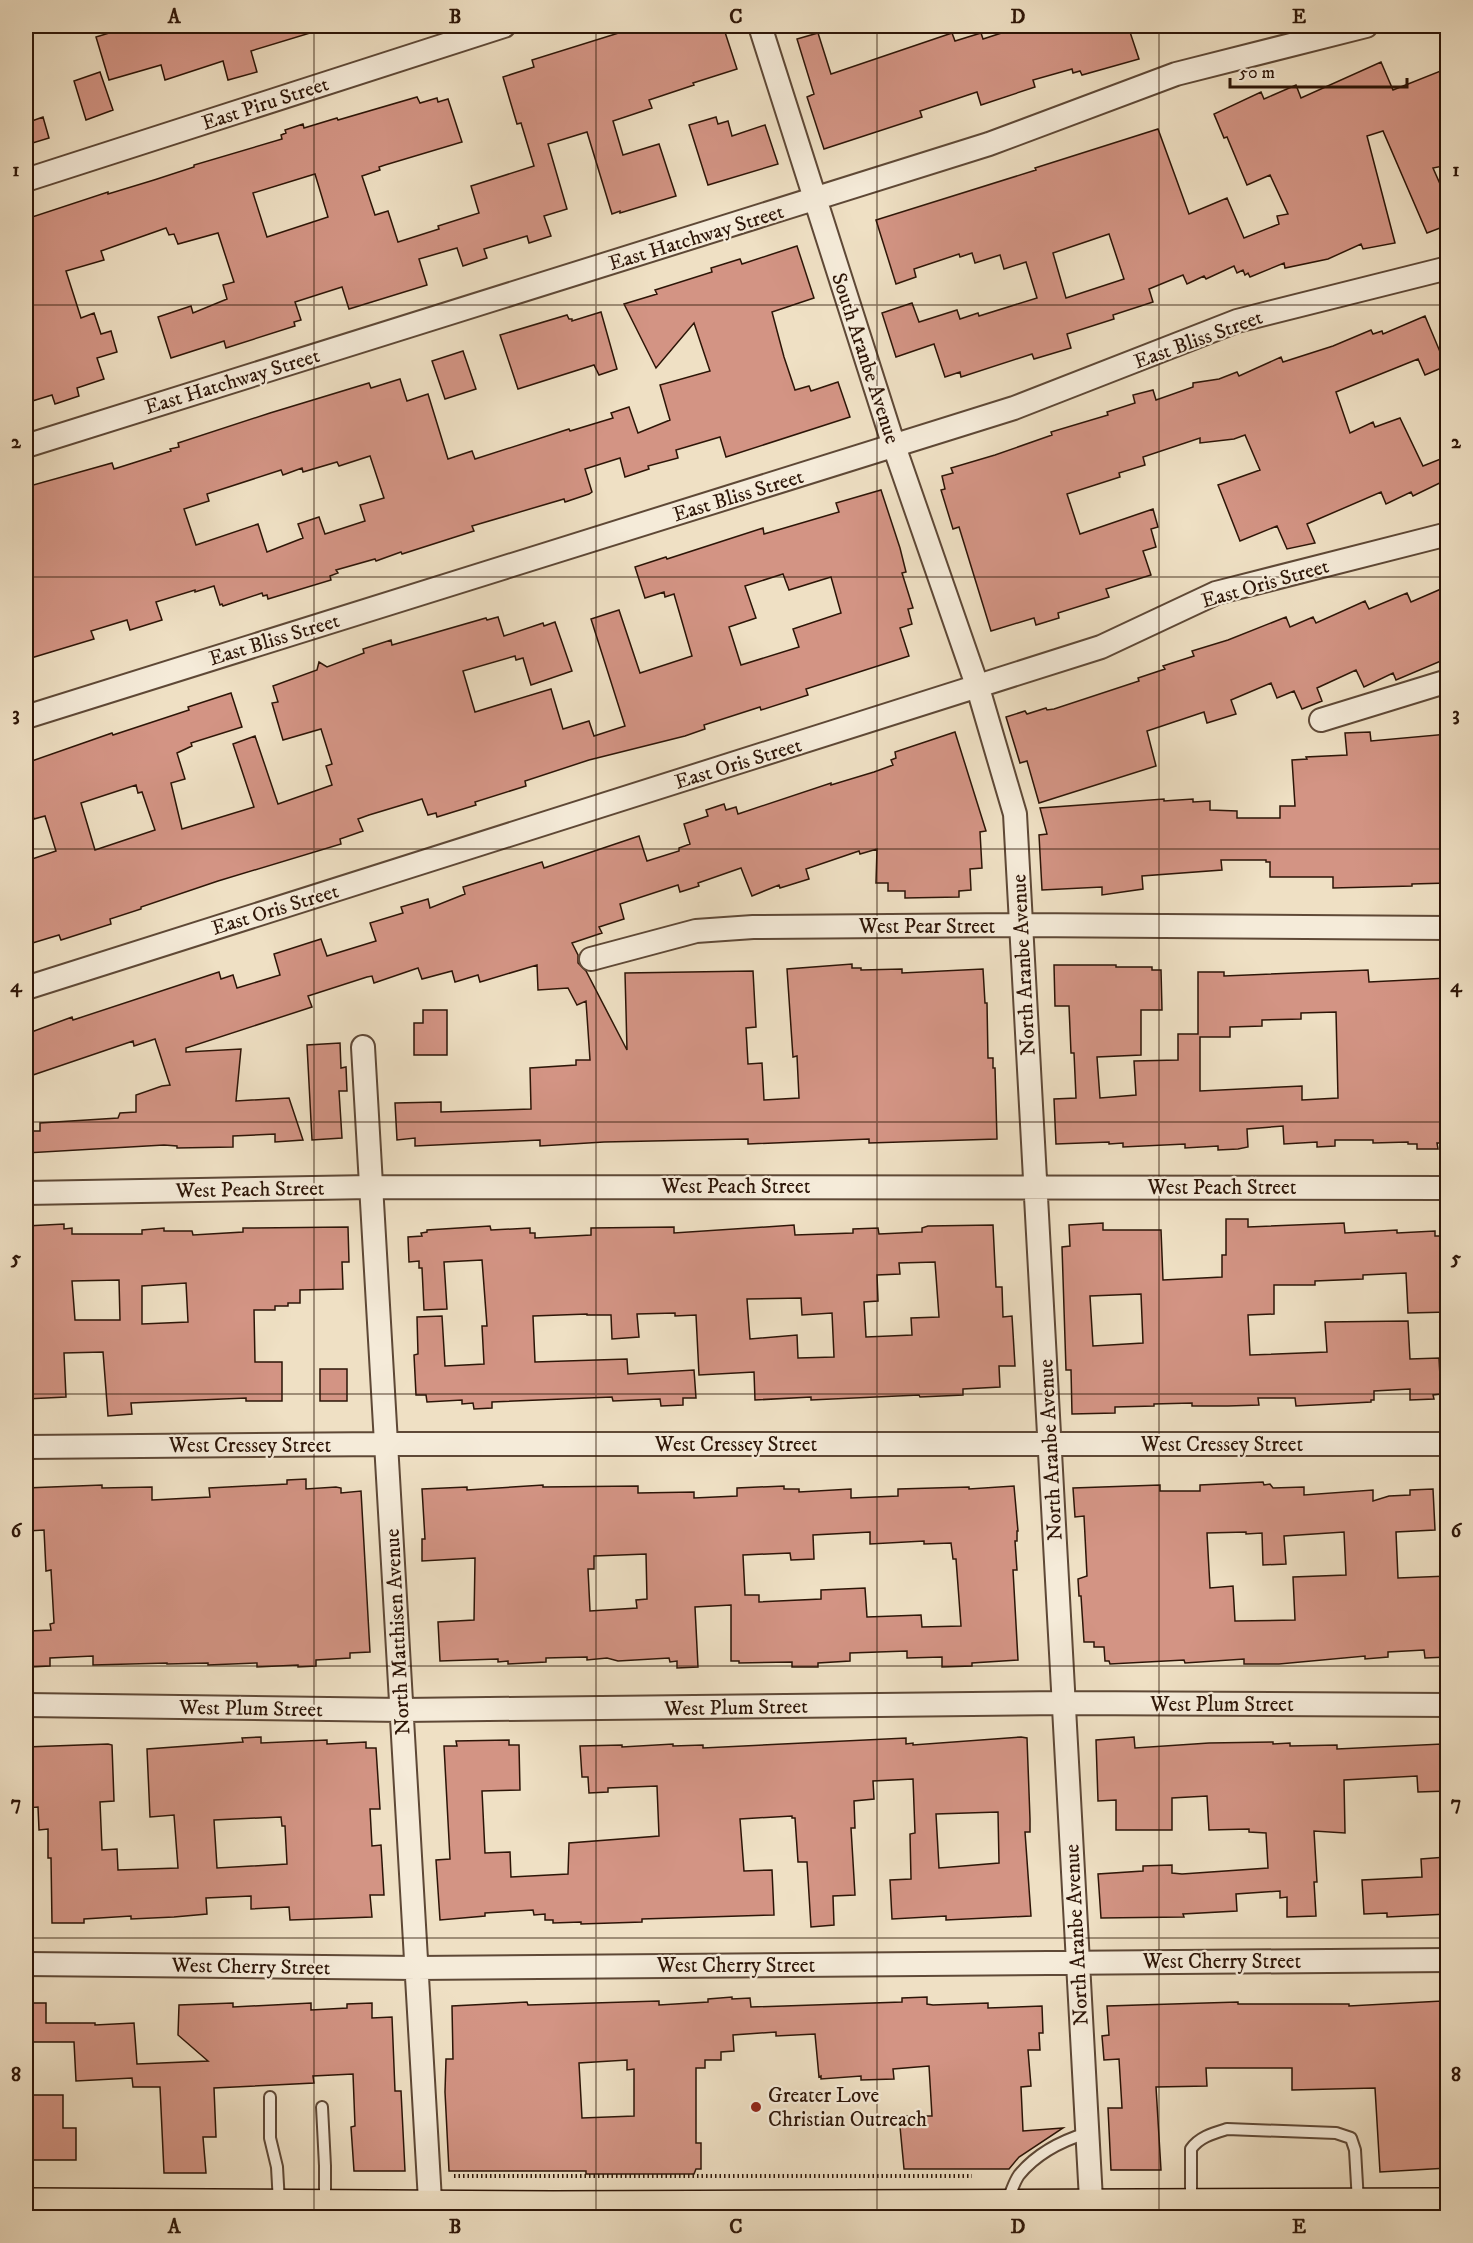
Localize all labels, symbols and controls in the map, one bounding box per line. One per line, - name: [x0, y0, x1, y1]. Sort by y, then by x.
- text: A: [167, 5, 182, 30]
- text: B: [449, 5, 461, 30]
- text: C: [729, 5, 743, 30]
- text: D: [1011, 5, 1026, 30]
- text: E: [1292, 5, 1306, 30]
- scale bar: [1230, 51, 1407, 89]
- text: 50 m: [1239, 62, 1275, 84]
- street label: East Piru Street: [199, 71, 332, 137]
- text: 1: [12, 158, 20, 183]
- text: 1: [1452, 158, 1460, 183]
- street label: East Hatchway Street: [606, 199, 787, 277]
- street label: South Aranbe Avenue: [825, 270, 905, 447]
- street label: East Bliss Street: [1130, 305, 1267, 375]
- street label: East Hatchway Street: [142, 343, 323, 421]
- text: 2: [11, 430, 22, 455]
- text: 2: [1451, 430, 1462, 455]
- street label: East Bliss Street: [670, 464, 807, 528]
- street label: East Oris Street: [1199, 553, 1332, 615]
- street label: East Bliss Street: [206, 608, 343, 672]
- text: 3: [12, 702, 20, 727]
- text: 3: [1452, 702, 1460, 727]
- street label: East Oris Street: [672, 732, 805, 796]
- street label: North Aranbe Avenue: [1006, 873, 1042, 1056]
- street label: East Oris Street: [209, 878, 342, 942]
- street label: West Pear Street: [858, 914, 996, 940]
- text: 4: [10, 974, 23, 999]
- text: 4: [1450, 974, 1463, 999]
- street label: West Peach Street: [661, 1174, 811, 1200]
- street label: West Peach Street: [1147, 1175, 1297, 1201]
- street label: West Peach Street: [174, 1176, 325, 1204]
- text: 5: [10, 1246, 21, 1271]
- text: 5: [1450, 1246, 1461, 1271]
- street label: North Aranbe Avenue: [1033, 1358, 1069, 1541]
- street label: West Cressey Street: [654, 1432, 817, 1458]
- street label: West Cressey Street: [1140, 1432, 1303, 1458]
- street label: West Cressey Street: [168, 1433, 331, 1459]
- text: 6: [11, 1519, 23, 1544]
- text: 6: [1451, 1519, 1463, 1544]
- street label: North Matthisen Avenue: [380, 1528, 416, 1736]
- street label: West Plum Street: [1149, 1692, 1294, 1718]
- street label: West Plum Street: [663, 1694, 808, 1722]
- street label: West Plum Street: [178, 1695, 323, 1723]
- text: 7: [11, 1791, 21, 1816]
- text: 7: [1451, 1791, 1461, 1816]
- street label: North Aranbe Avenue: [1059, 1843, 1095, 2026]
- street label: West Cherry Street: [1142, 1949, 1302, 1975]
- street label: West Cherry Street: [170, 1953, 331, 1981]
- street label: West Cherry Street: [656, 1953, 816, 1979]
- text: 8: [11, 2063, 21, 2088]
- text: 8: [1451, 2063, 1461, 2088]
- place label: Greater Love Christian Outreach: [768, 2083, 927, 2133]
- marker: Greater Love Christian Outreach: [749, 2100, 763, 2114]
- text: A: [167, 2215, 182, 2240]
- text: B: [449, 2215, 461, 2240]
- text: C: [729, 2215, 743, 2240]
- text: D: [1011, 2215, 1026, 2240]
- text: E: [1292, 2215, 1306, 2240]

